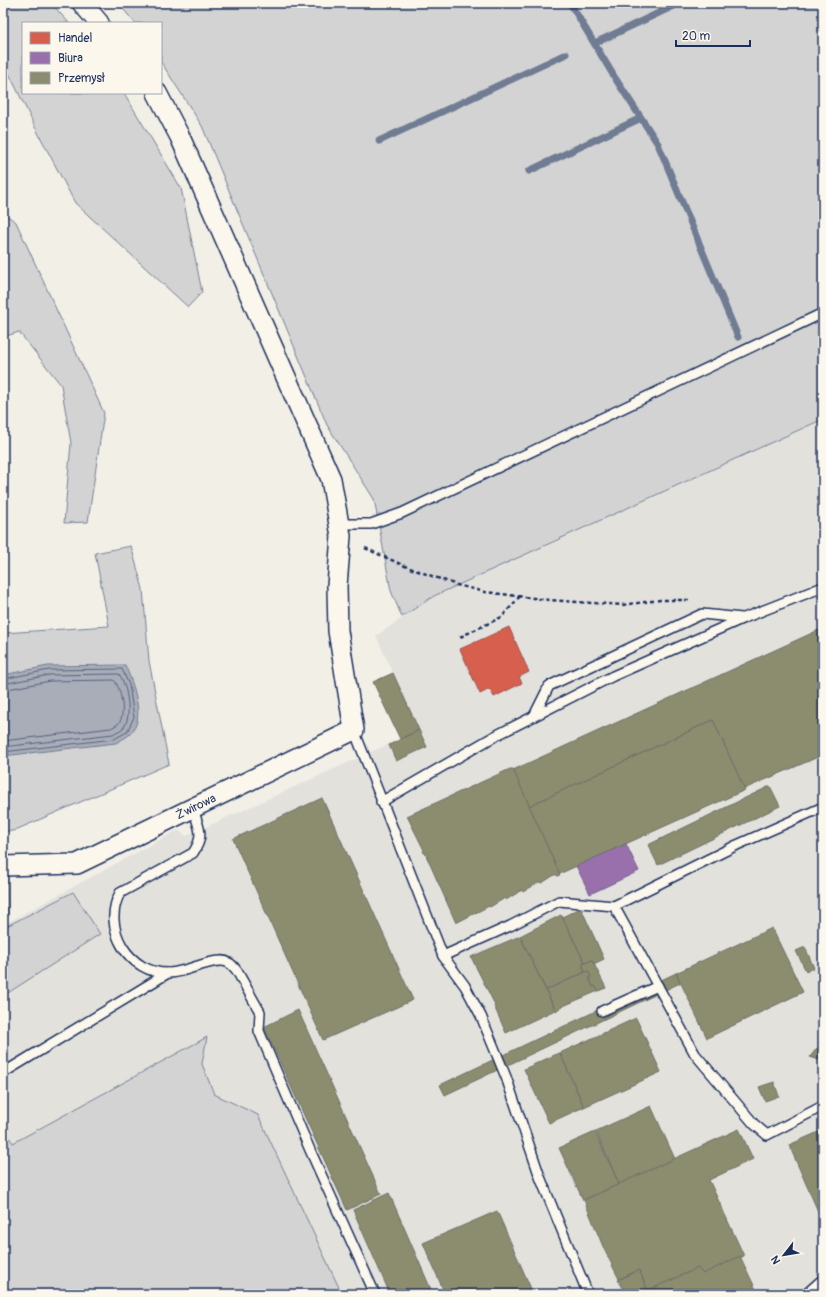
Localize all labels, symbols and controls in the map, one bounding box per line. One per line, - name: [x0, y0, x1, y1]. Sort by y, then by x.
- legend: [22, 22, 162, 94]
- scale bar: [676, 22, 750, 48]
- text: 20 m: [682, 29, 711, 44]
- text: Handel: [58, 31, 93, 46]
- text: Biura: [58, 51, 83, 66]
- text: Przemysł: [58, 71, 106, 86]
- street label: Żwirowa: [173, 791, 219, 823]
- north arrow: [764, 1235, 804, 1275]
- text: N: [768, 1253, 783, 1266]

